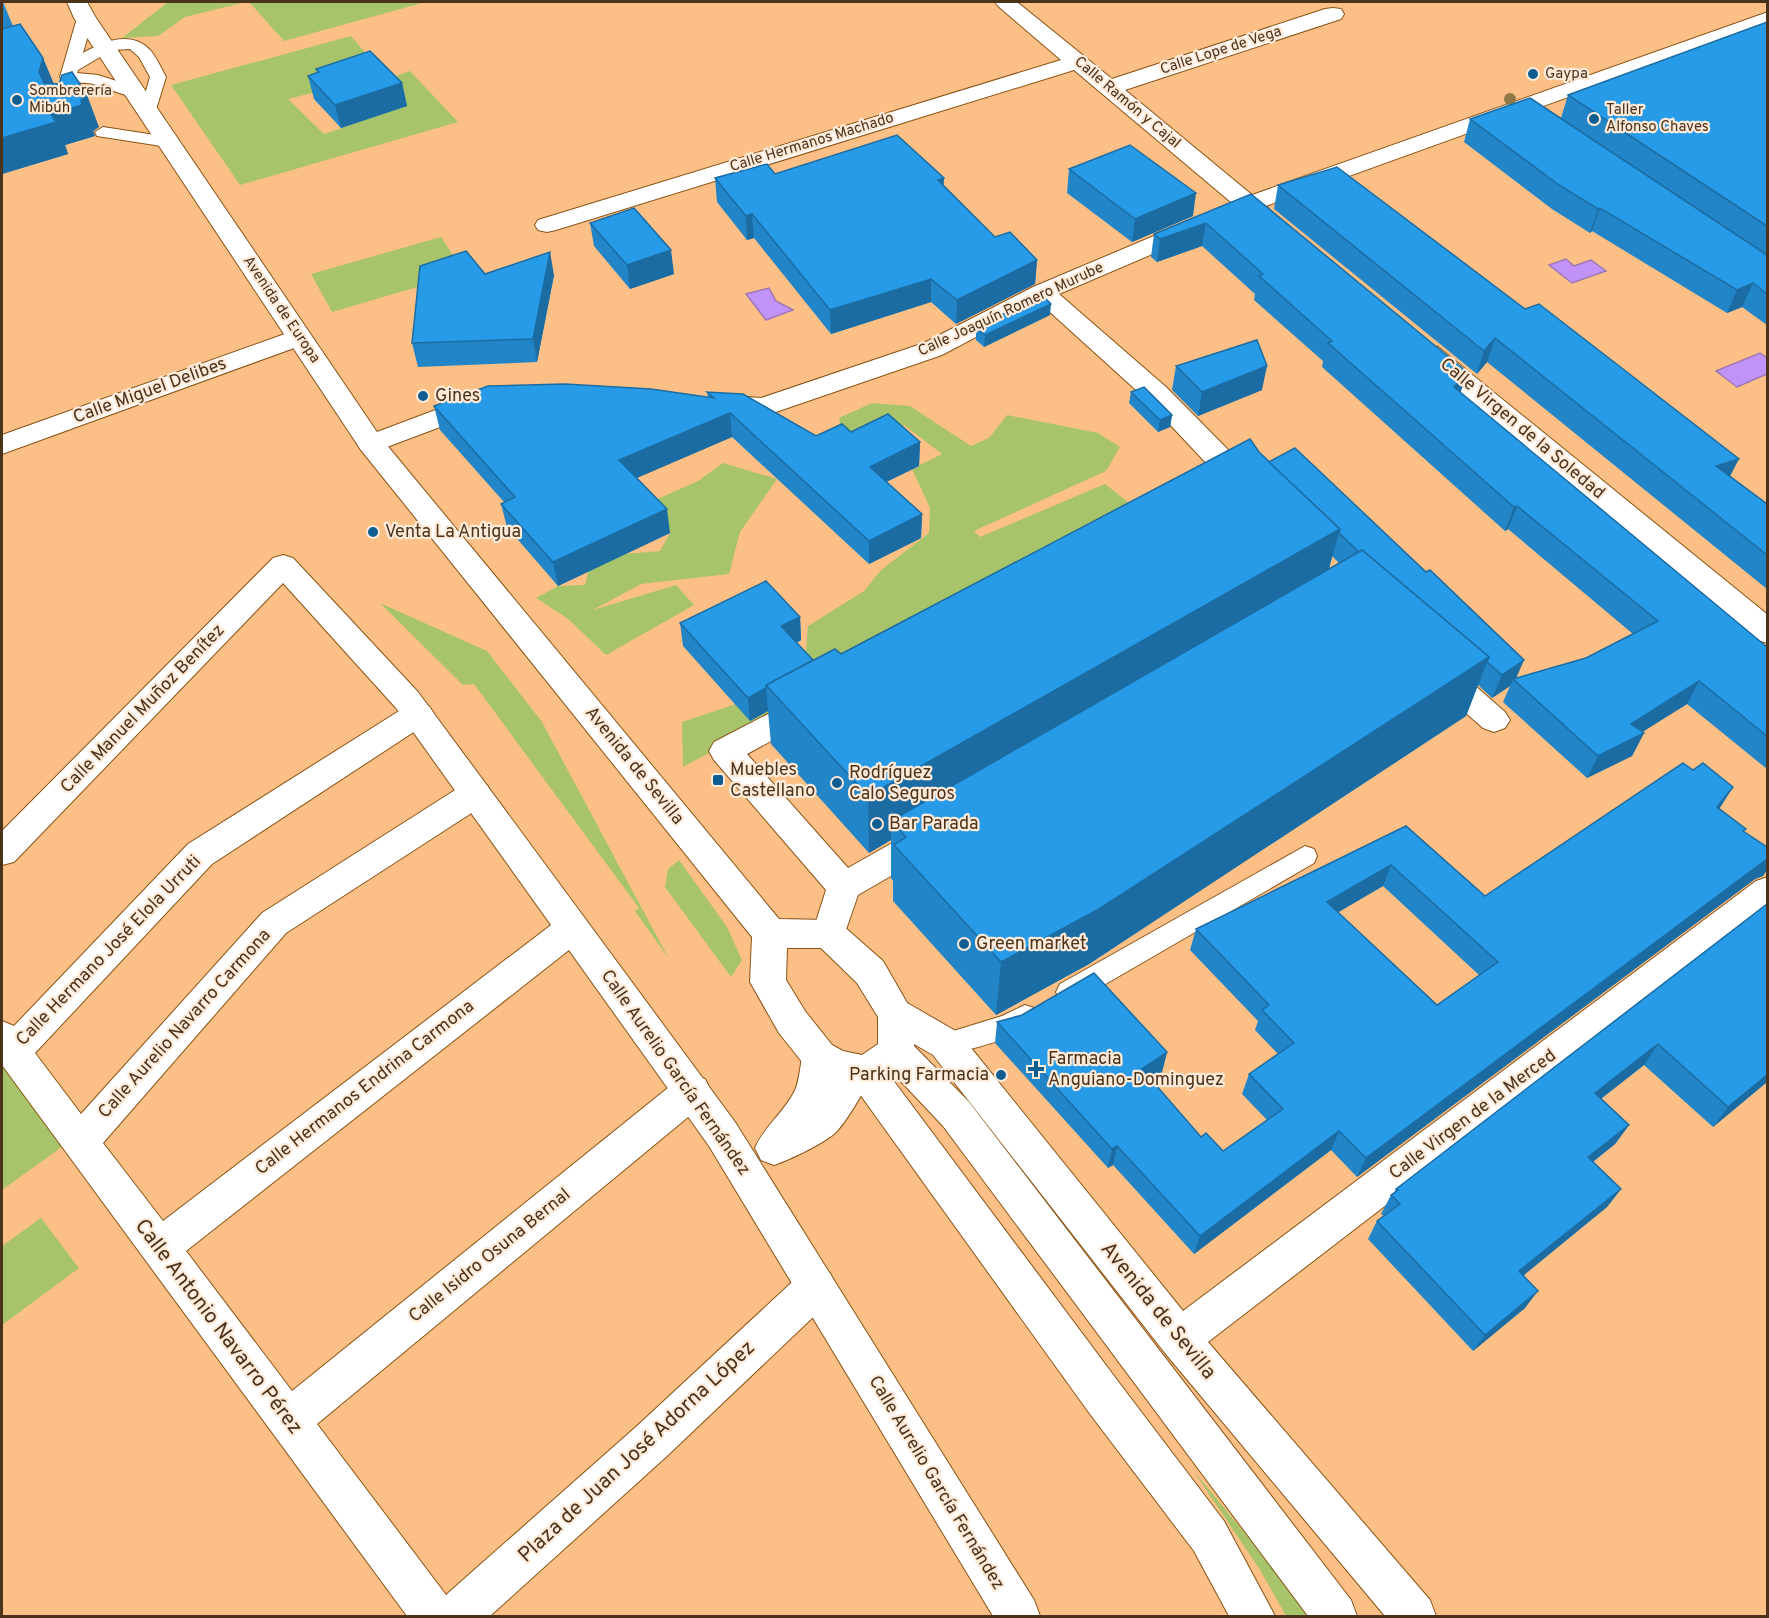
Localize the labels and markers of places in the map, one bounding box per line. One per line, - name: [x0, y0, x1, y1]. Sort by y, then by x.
- place label: Gaypa: [1545, 65, 1588, 84]
- marker: Gaypa: [1526, 67, 1540, 81]
- place label: Sombrerería Mibúh: [29, 82, 112, 118]
- marker: Sombrerería Mibúh: [10, 93, 24, 107]
- place label: Taller Alfonso Chaves: [1606, 101, 1709, 137]
- marker: Taller Alfonso Chaves: [1587, 112, 1601, 126]
- place label: Gines: [435, 385, 480, 408]
- marker: Gines: [416, 389, 430, 403]
- place label: Venta La Antigua: [385, 521, 521, 544]
- marker: Venta La Antigua: [366, 525, 380, 539]
- place label: Muebles Castellano: [730, 759, 815, 803]
- place label: Rodríguez Calo Seguros: [849, 762, 955, 806]
- marker: Muebles Castellano: [711, 773, 725, 787]
- marker: Rodríguez Calo Seguros: [830, 776, 844, 790]
- place label: Bar Parada: [889, 813, 979, 836]
- marker: Bar Parada: [870, 817, 884, 831]
- place label: Green market: [976, 933, 1086, 956]
- marker: Green market: [957, 937, 971, 951]
- place label: Farmacia Anguiano-Dominguez: [1048, 1048, 1224, 1092]
- marker: Farmacia Anguiano-Dominguez: [1029, 1062, 1043, 1076]
- place label: Parking Farmacia: [849, 1064, 989, 1087]
- marker: Parking Farmacia: [994, 1068, 1008, 1082]

